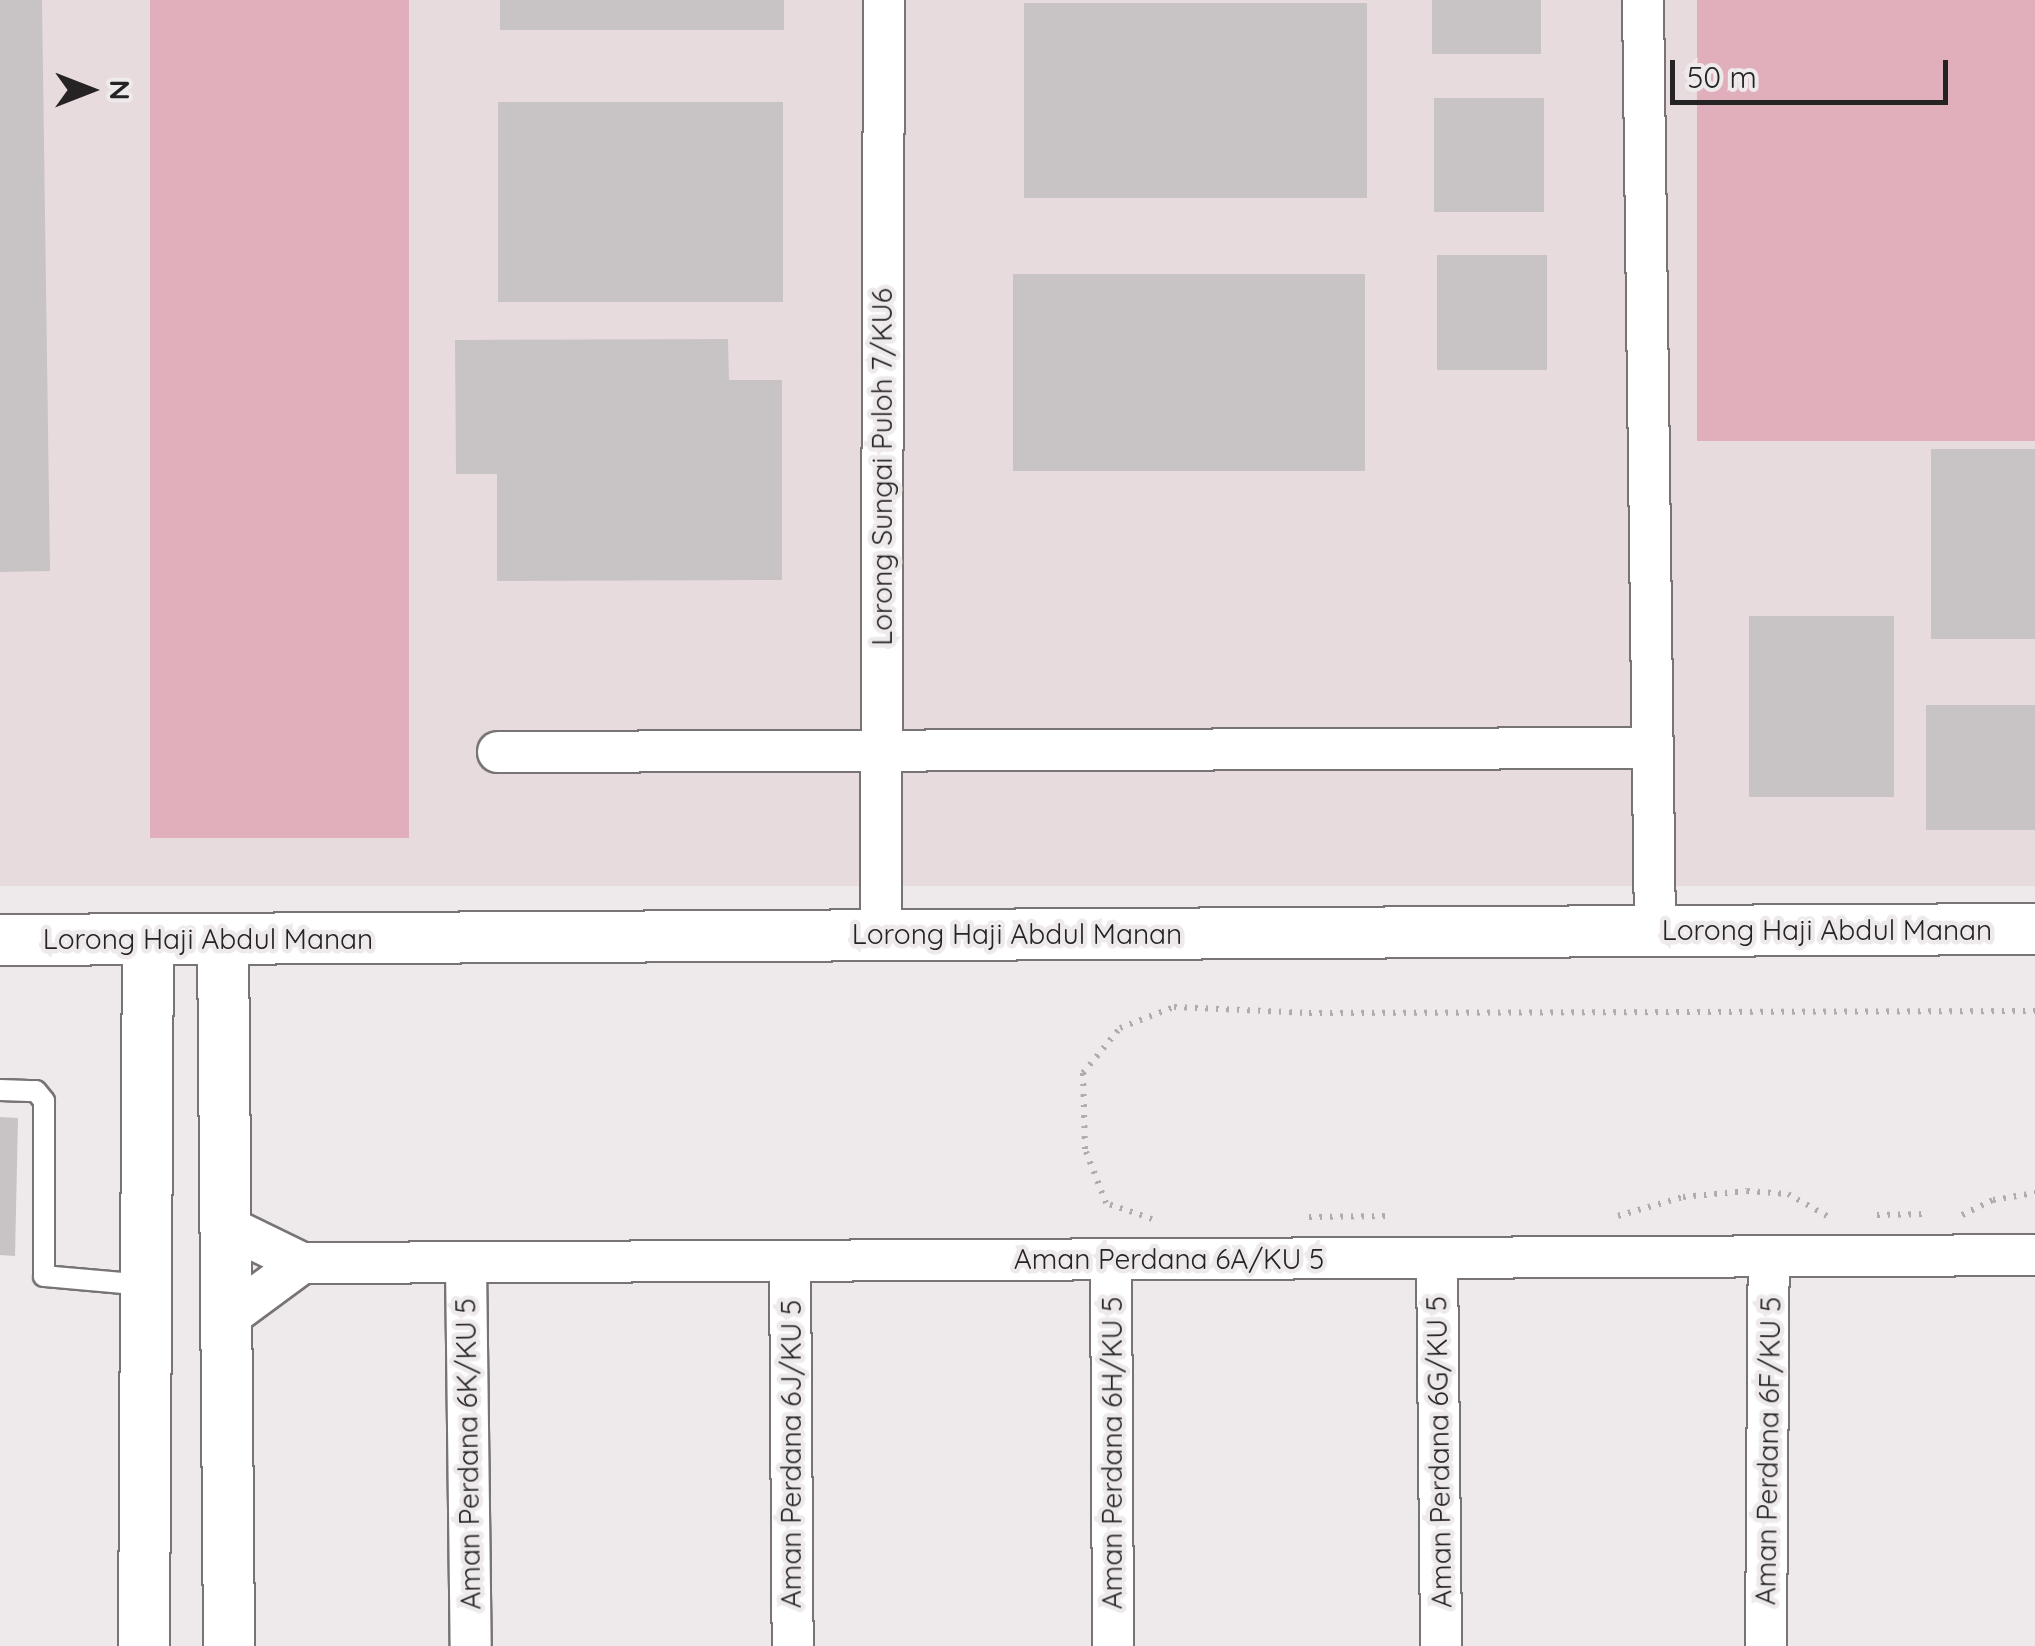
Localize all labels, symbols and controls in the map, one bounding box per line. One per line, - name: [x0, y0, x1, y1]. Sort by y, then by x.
- north arrow: [40, 40, 140, 140]
- scale bar: [1675, 40, 1952, 102]
- text: 50 m: [1687, 58, 1757, 96]
- text: N: [103, 80, 138, 100]
- street label: Lorong Sungai Puloh 7/KU6: [865, 288, 899, 646]
- street label: Lorong Haji Abdul Manan: [1662, 913, 1992, 947]
- street label: Lorong Haji Abdul Manan: [852, 917, 1182, 951]
- street label: Lorong Haji Abdul Manan: [43, 922, 373, 956]
- street label: Aman Perdana 6A/KU 5: [1014, 1242, 1324, 1276]
- street label: Aman Perdana 6G/KU 5: [1419, 1296, 1459, 1608]
- street label: Aman Perdana 6H/KU 5: [1095, 1297, 1129, 1609]
- street label: Aman Perdana 6F/KU 5: [1749, 1297, 1787, 1605]
- street label: Aman Perdana 6K/KU 5: [448, 1298, 488, 1610]
- street label: Aman Perdana 6J/KU 5: [774, 1300, 808, 1608]

